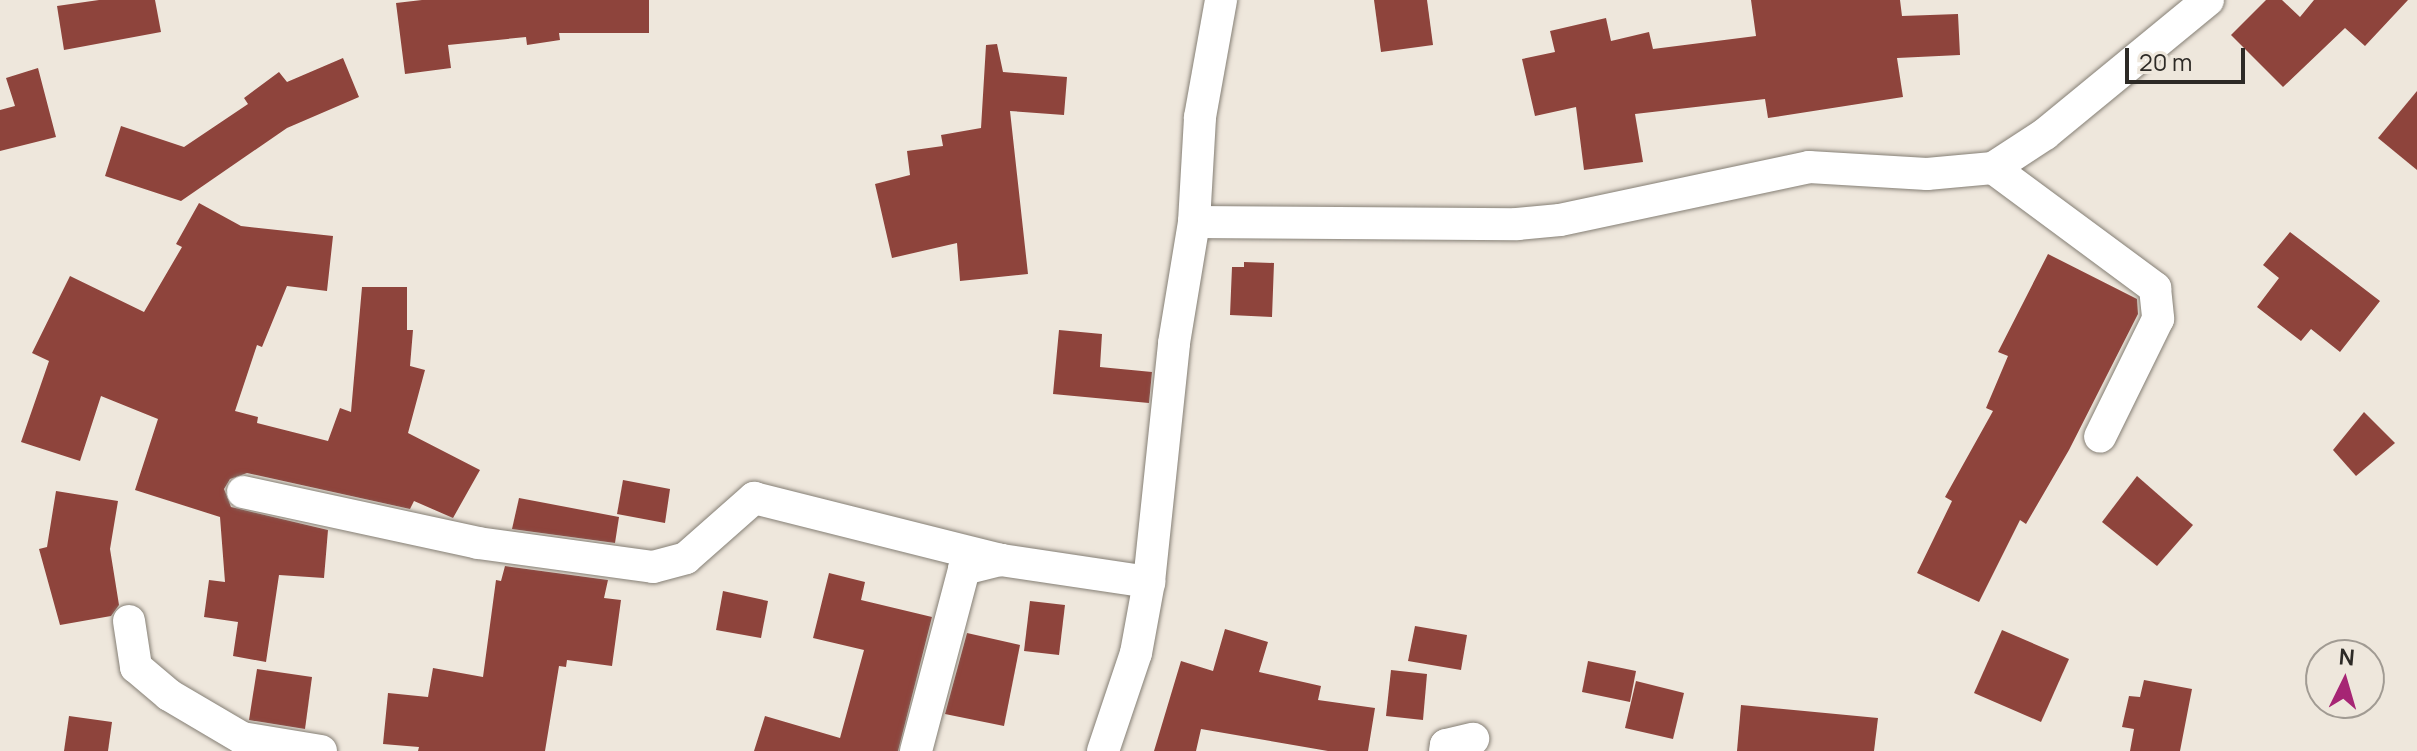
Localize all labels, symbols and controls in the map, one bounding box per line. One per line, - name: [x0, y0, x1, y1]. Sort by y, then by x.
- scale bar: [2129, 32, 2249, 82]
- text: 20 m: [2139, 45, 2192, 78]
- north arrow: [2305, 639, 2385, 719]
- text: N: [2338, 641, 2356, 673]

